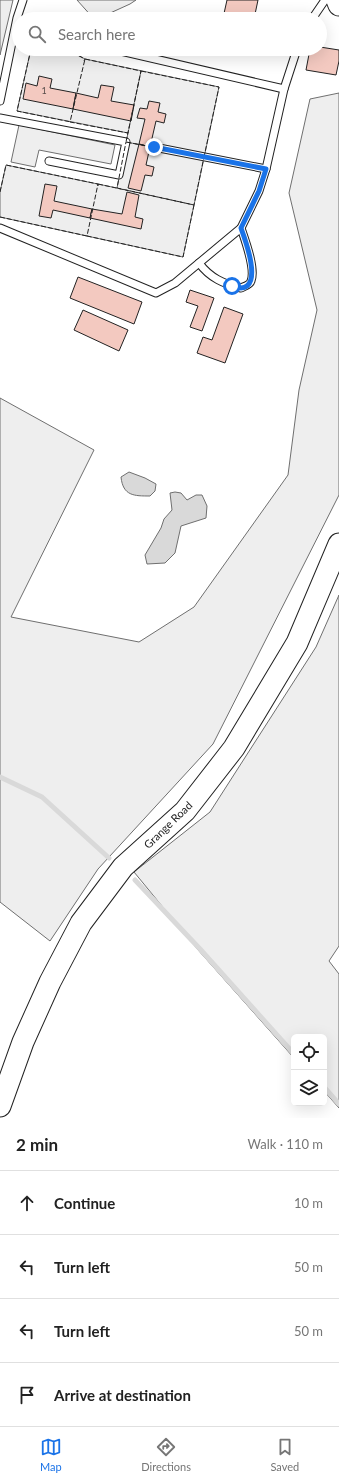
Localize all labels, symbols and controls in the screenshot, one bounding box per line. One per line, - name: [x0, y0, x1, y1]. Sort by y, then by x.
- search box: [12, 12, 327, 56]
- icon: search: [26, 23, 48, 45]
- text: Search here: [58, 25, 135, 43]
- house number: 1: [41, 85, 47, 96]
- route end: [145, 138, 163, 156]
- route start: [223, 277, 241, 295]
- street label: Grange Road: [141, 798, 195, 851]
- map controls: [291, 1034, 327, 1106]
- button: locate: [291, 1034, 327, 1070]
- button: layers: [291, 1070, 327, 1106]
- text: 2 min: [16, 1134, 58, 1155]
- text: Walk · 110 m: [247, 1136, 323, 1152]
- icon: ahead: [16, 1192, 38, 1214]
- text: Continue: [54, 1194, 115, 1212]
- text: 10 m: [294, 1195, 323, 1211]
- icon: left: [16, 1256, 38, 1278]
- text: Turn left: [54, 1258, 110, 1276]
- text: 50 m: [294, 1259, 323, 1275]
- icon: left: [16, 1320, 38, 1342]
- text: Turn left: [54, 1322, 110, 1340]
- text: 50 m: [294, 1323, 323, 1339]
- icon: arrive: [16, 1384, 38, 1406]
- text: Arrive at destination: [54, 1386, 191, 1404]
- tab: Map: [40, 1436, 62, 1473]
- tab: Directions: [141, 1436, 191, 1473]
- tab: Saved: [270, 1436, 299, 1473]

